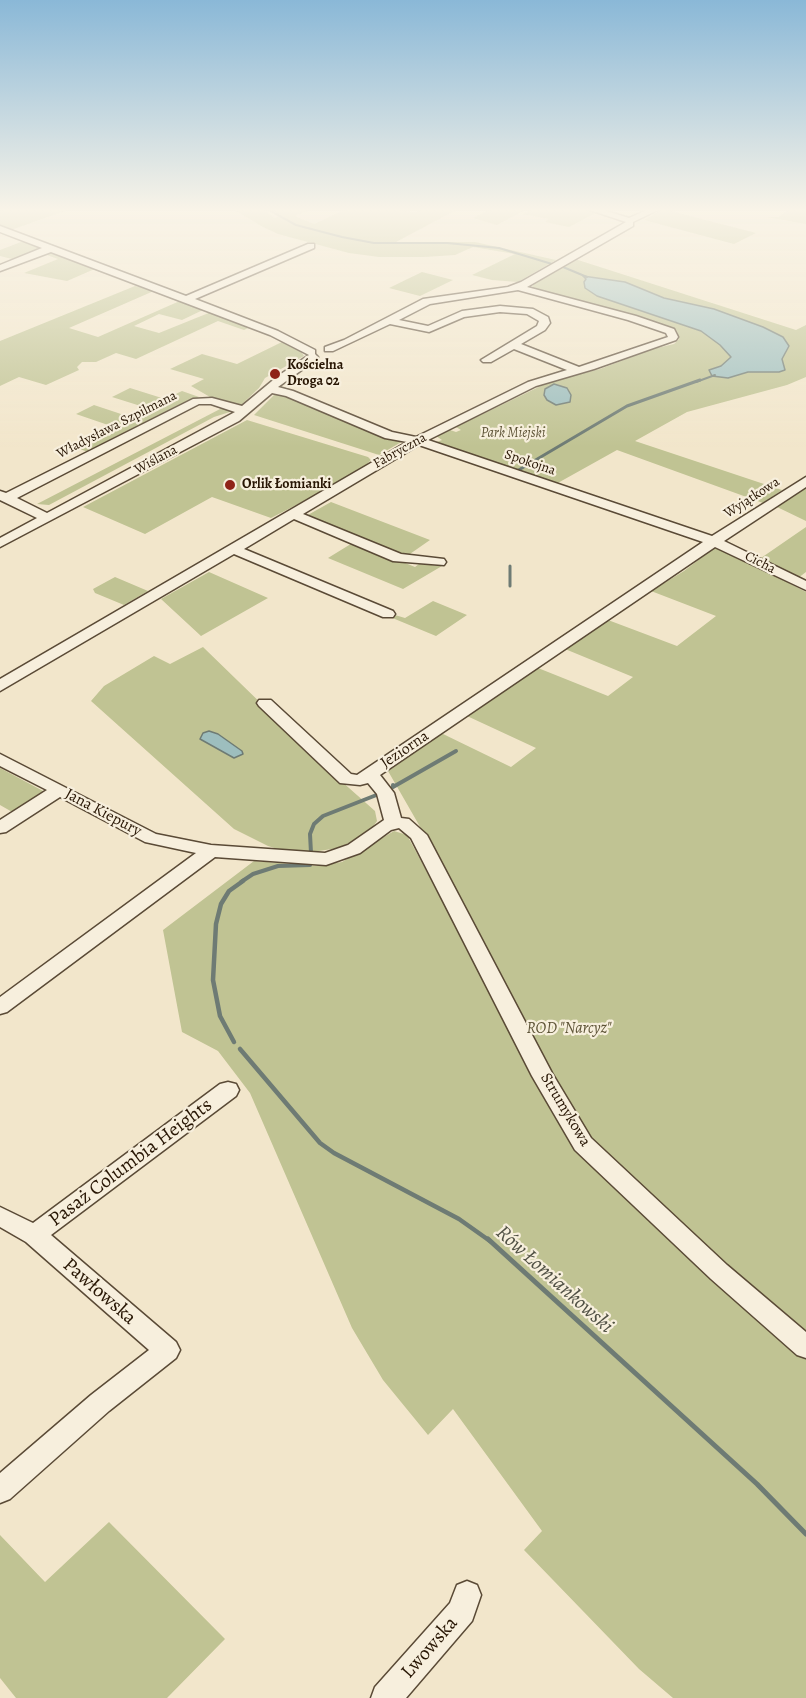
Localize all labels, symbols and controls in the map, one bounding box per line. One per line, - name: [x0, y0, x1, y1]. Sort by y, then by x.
- place label: Kościelna Droga 02: [287, 358, 343, 390]
- marker: Kościelna Droga 02: [268, 367, 282, 381]
- street label: Władysława Szpilmana: [54, 387, 180, 463]
- park label: Park Miejski: [481, 426, 545, 442]
- street label: Fabryczna: [370, 430, 430, 472]
- street label: Wiślana: [132, 442, 180, 478]
- street label: Spokojna: [502, 446, 558, 480]
- street label: Wyjątkowa: [721, 474, 783, 522]
- place label: Orlik Łomianki: [242, 477, 331, 493]
- marker: Orlik Łomianki: [223, 478, 237, 492]
- street label: Cicha: [742, 548, 778, 578]
- street label: Jeziorna: [377, 727, 433, 773]
- street label: Jana Kiepury: [61, 785, 145, 841]
- park label: ROD "Narcyz": [526, 1019, 612, 1039]
- street label: Strumykowa: [536, 1070, 594, 1150]
- street label: Pasaż Columbia Heights: [44, 1094, 218, 1232]
- water label: Rów Łomiankowski: [490, 1221, 618, 1339]
- street label: Pawłowska: [57, 1254, 141, 1330]
- street label: Lwowska: [397, 1612, 463, 1684]

